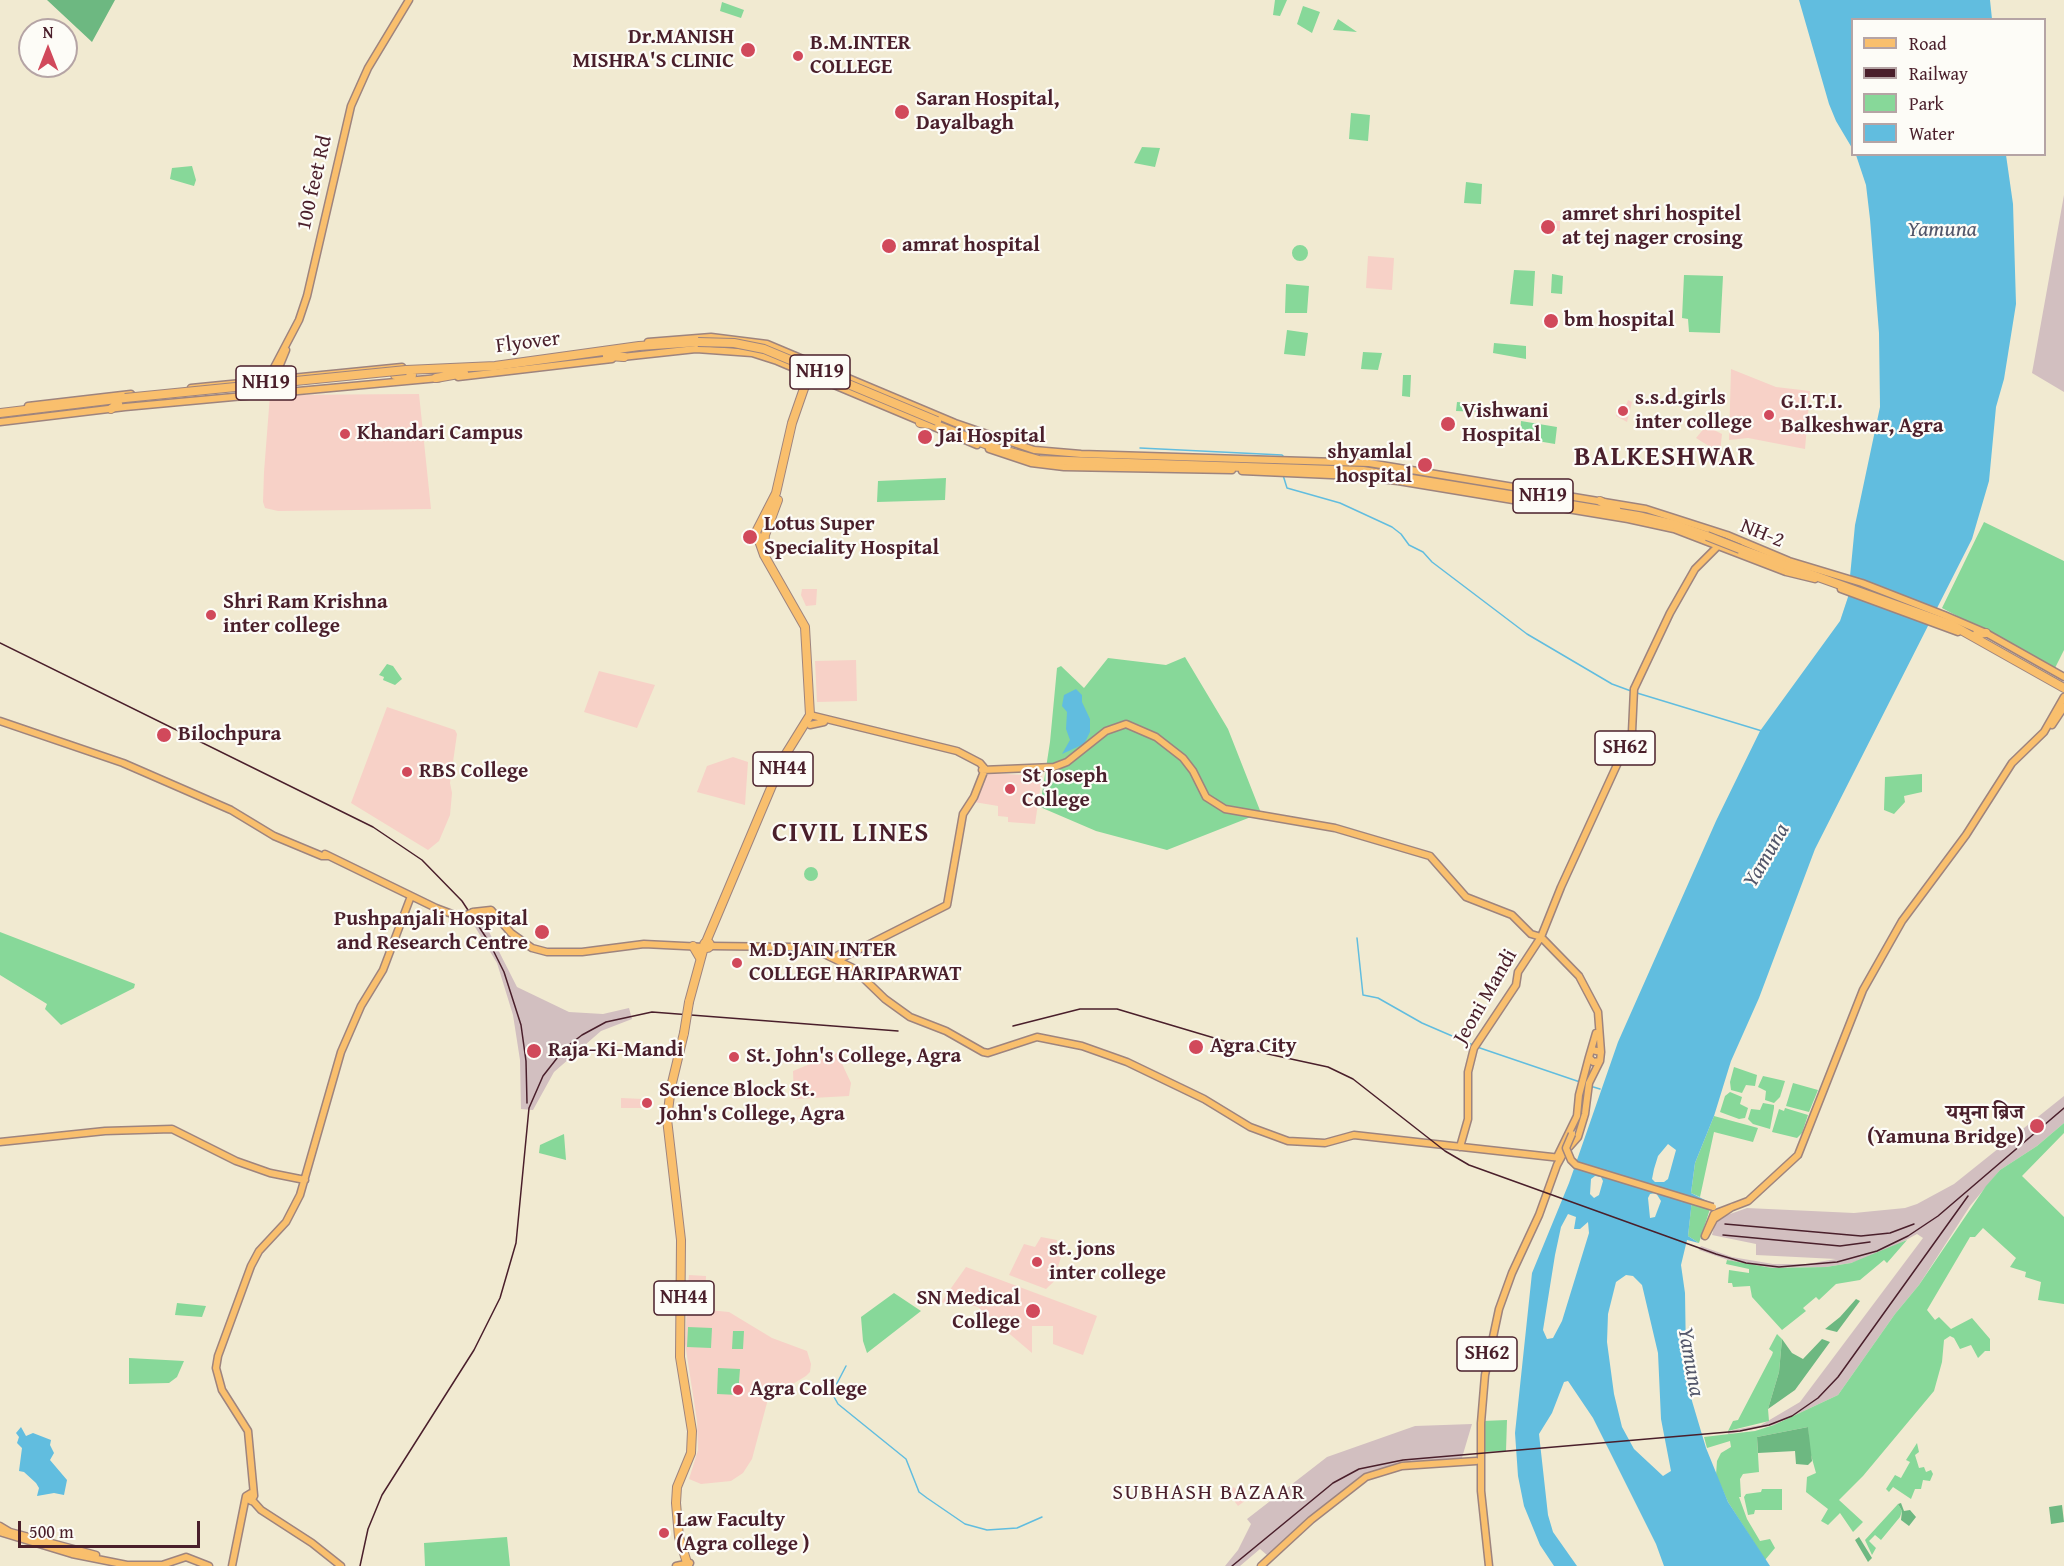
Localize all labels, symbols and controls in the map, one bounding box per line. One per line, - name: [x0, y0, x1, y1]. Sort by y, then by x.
- north arrow: [18, 18, 78, 78]
- legend: [1851, 18, 2046, 156]
- text: N: [43, 20, 53, 44]
- place label: Dr.MANISH MISHRA'S CLINIC: [572, 25, 734, 75]
- text: Road: [1909, 30, 1947, 57]
- place label: B.M.INTER COLLEGE: [810, 31, 911, 81]
- marker: Dr.MANISH MISHRA'S CLINIC: [739, 41, 757, 59]
- marker: B.M.INTER COLLEGE: [791, 49, 805, 63]
- text: Railway: [1909, 60, 1968, 87]
- place label: Saran Hospital, Dayalbagh: [916, 87, 1059, 137]
- text: Park: [1909, 90, 1944, 117]
- marker: Saran Hospital, Dayalbagh: [893, 103, 911, 121]
- text: Water: [1909, 120, 1954, 147]
- street label: 100 feet Rd: [292, 133, 338, 233]
- place label: amret shri hospitel at tej nager crosing: [1562, 202, 1743, 252]
- water label: Yamuna: [1907, 217, 1977, 243]
- marker: amret shri hospitel at tej nager crosing: [1539, 218, 1557, 236]
- place label: amrat hospital: [902, 233, 1040, 259]
- marker: amrat hospital: [880, 237, 898, 255]
- place label: bm hospital: [1564, 308, 1674, 334]
- marker: bm hospital: [1542, 312, 1560, 330]
- street label: Flyover: [494, 327, 562, 359]
- road number: NH19: [790, 355, 850, 389]
- road number: NH19: [236, 366, 296, 400]
- place label: s.s.d.girls inter college: [1635, 386, 1752, 436]
- place label: G.I.T.I. Balkeshwar, Agra: [1781, 390, 1943, 440]
- place label: Vishwani Hospital: [1462, 399, 1549, 449]
- marker: s.s.d.girls inter college: [1616, 404, 1630, 418]
- marker: G.I.T.I. Balkeshwar, Agra: [1762, 408, 1776, 422]
- marker: Vishwani Hospital: [1439, 415, 1457, 433]
- place label: Khandari Campus: [357, 421, 523, 447]
- place label: Jai Hospital: [938, 424, 1046, 450]
- marker: Khandari Campus: [338, 427, 352, 441]
- marker: Jai Hospital: [916, 428, 934, 446]
- place label: shyamlal hospital: [1328, 440, 1412, 490]
- district label: BALKESHWAR: [1574, 442, 1756, 474]
- marker: shyamlal hospital: [1416, 456, 1434, 474]
- road number: NH19: [1513, 479, 1573, 513]
- place label: Lotus Super Speciality Hospital: [764, 512, 939, 562]
- street label: NH-2: [1736, 514, 1788, 554]
- marker: Lotus Super Speciality Hospital: [741, 528, 759, 546]
- place label: Shri Ram Krishna inter college: [223, 590, 388, 640]
- marker: Shri Ram Krishna inter college: [204, 608, 218, 622]
- place label: Bilochpura: [178, 722, 281, 748]
- marker: Bilochpura: [155, 726, 173, 744]
- road number: SH62: [1595, 731, 1655, 765]
- road number: NH44: [753, 752, 813, 786]
- place label: RBS College: [419, 759, 528, 785]
- place label: St Joseph College: [1022, 764, 1108, 814]
- marker: RBS College: [400, 765, 414, 779]
- marker: St Joseph College: [1003, 782, 1017, 796]
- district label: CIVIL LINES: [772, 818, 930, 850]
- water label: Yamuna: [1738, 819, 1796, 893]
- place label: Pushpanjali Hospital and Research Centre: [334, 907, 528, 957]
- marker: Pushpanjali Hospital and Research Centre: [533, 923, 551, 941]
- place label: M.D.JAIN INTER COLLEGE HARIPARWAT: [749, 938, 962, 988]
- street label: Jeoni Mandi: [1449, 945, 1523, 1049]
- marker: M.D.JAIN INTER COLLEGE HARIPARWAT: [730, 956, 744, 970]
- place label: Agra City: [1210, 1034, 1296, 1060]
- place label: Raja-Ki-Mandi: [548, 1038, 684, 1064]
- marker: Agra City: [1187, 1038, 1205, 1056]
- marker: Raja-Ki-Mandi: [525, 1042, 543, 1060]
- place label: St. John's College, Agra: [746, 1044, 961, 1070]
- marker: St. John's College, Agra: [727, 1050, 741, 1064]
- place label: Science Block St. John's College, Agra: [659, 1078, 845, 1128]
- marker: Science Block St. John's College, Agra: [640, 1096, 654, 1110]
- place label: यमुना ब्रिज (Yamuna Bridge): [1867, 1101, 2024, 1151]
- marker: यमुना ब्रिज (Yamuna Bridge): [2028, 1117, 2046, 1135]
- place label: st. jons inter college: [1049, 1237, 1166, 1287]
- marker: st. jons inter college: [1030, 1255, 1044, 1269]
- road number: NH44: [654, 1281, 714, 1315]
- place label: SN Medical College: [916, 1286, 1020, 1336]
- marker: SN Medical College: [1024, 1302, 1042, 1320]
- water label: Yamuna: [1671, 1325, 1709, 1399]
- road number: SH62: [1457, 1337, 1517, 1371]
- place label: Agra College: [750, 1377, 867, 1403]
- marker: Agra College: [731, 1383, 745, 1397]
- district label: SUBHASH BAZAAR: [1112, 1480, 1306, 1506]
- place label: Law Faculty (Agra college ): [676, 1508, 810, 1558]
- scale bar: [21, 1509, 202, 1547]
- text: 500 m: [29, 1518, 74, 1545]
- marker: Law Faculty (Agra college ): [657, 1526, 671, 1540]

